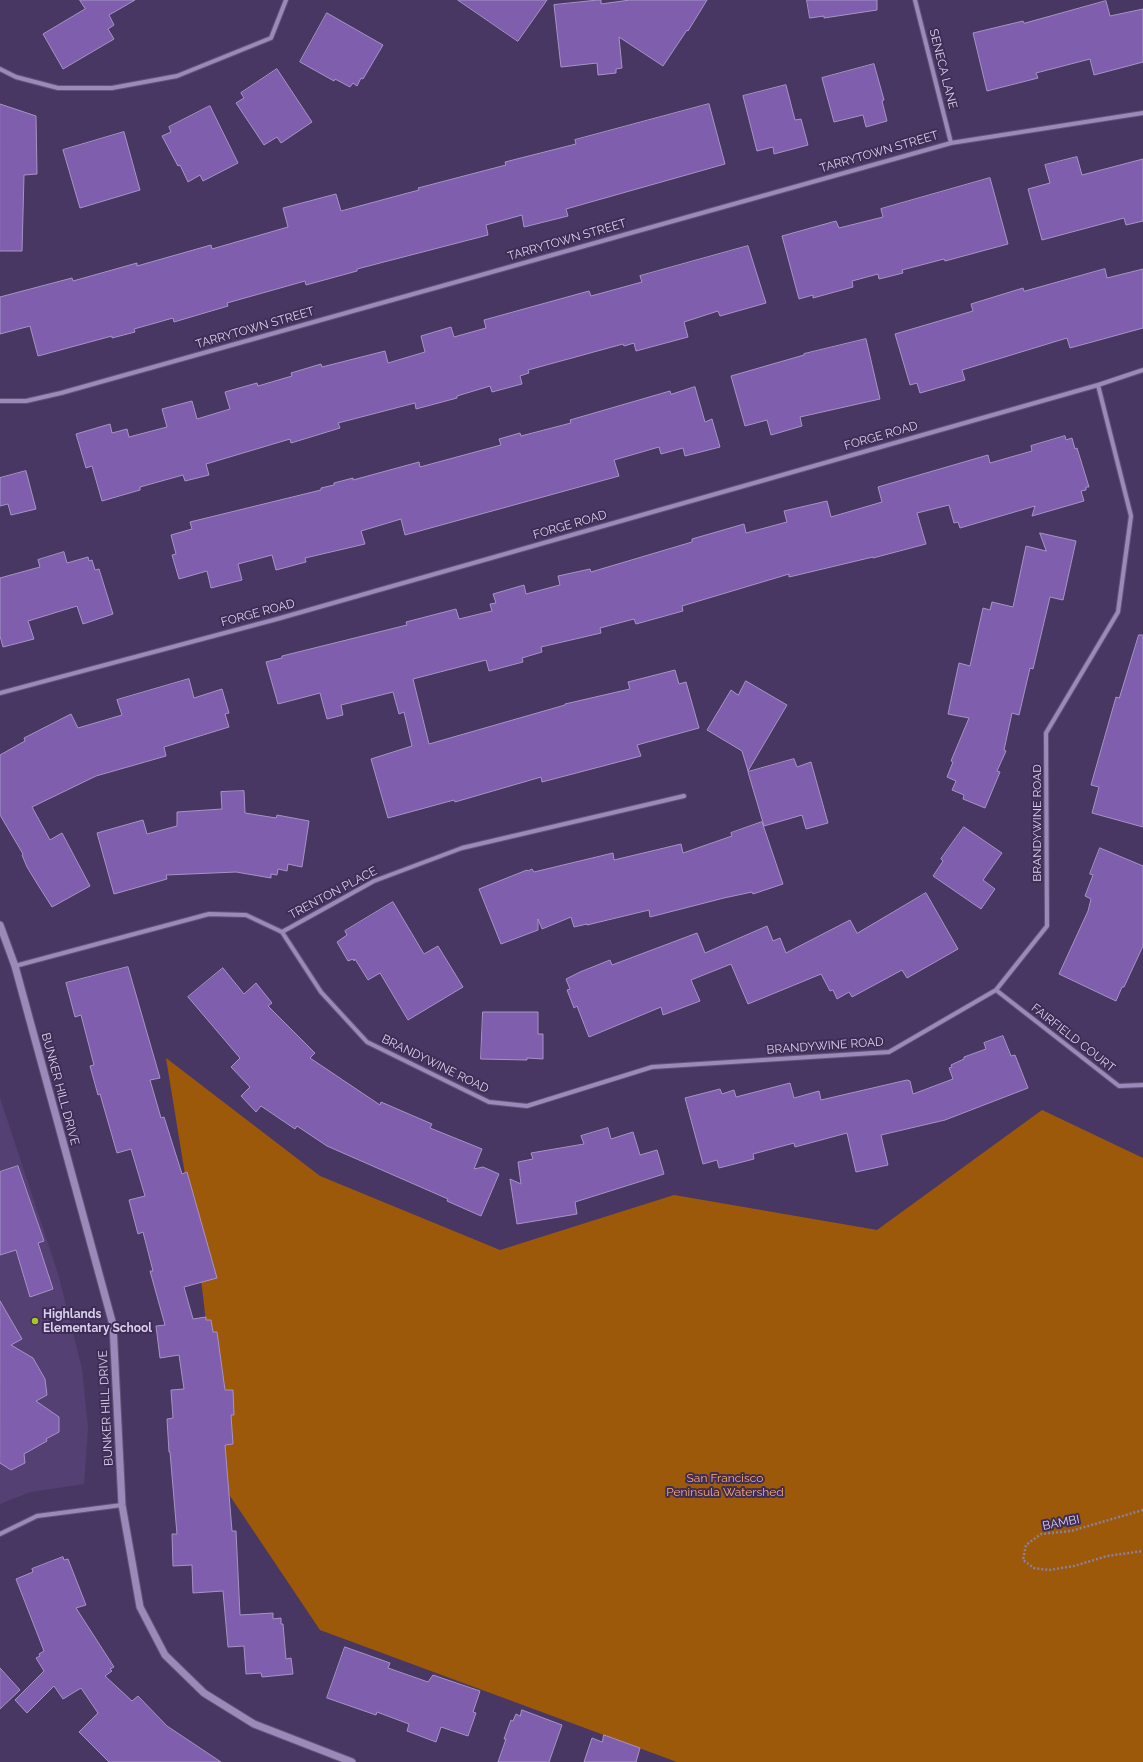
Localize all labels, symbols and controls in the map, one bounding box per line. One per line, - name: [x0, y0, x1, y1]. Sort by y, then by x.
- street label: SENECA LANE: [926, 27, 960, 111]
- street label: TARRYTOWN STREET: [818, 128, 940, 176]
- street label: TARRYTOWN STREET: [506, 216, 628, 264]
- street label: TARRYTOWN STREET: [194, 304, 316, 352]
- street label: FORGE ROAD: [843, 419, 919, 453]
- street label: FORGE ROAD: [532, 508, 608, 542]
- street label: FORGE ROAD: [219, 596, 297, 630]
- street label: BRANDYWINE ROAD: [1030, 764, 1044, 882]
- street label: TRENTON PLACE: [286, 864, 380, 922]
- street label: FAIRFIELD COURT: [1028, 1001, 1118, 1075]
- street label: BUNKER HILL DRIVE: [38, 1031, 82, 1147]
- street label: BRANDYWINE ROAD: [379, 1032, 491, 1096]
- street label: BRANDYWINE ROAD: [766, 1035, 884, 1057]
- place label: Highlands Elementary School: [43, 1307, 152, 1335]
- marker: Highlands Elementary School: [30, 1316, 40, 1326]
- street label: BUNKER HILL DRIVE: [96, 1350, 116, 1466]
- park label: San Francisco Peninsula Watershed: [666, 1471, 784, 1499]
- street label: BAMBI: [1041, 1512, 1081, 1534]

